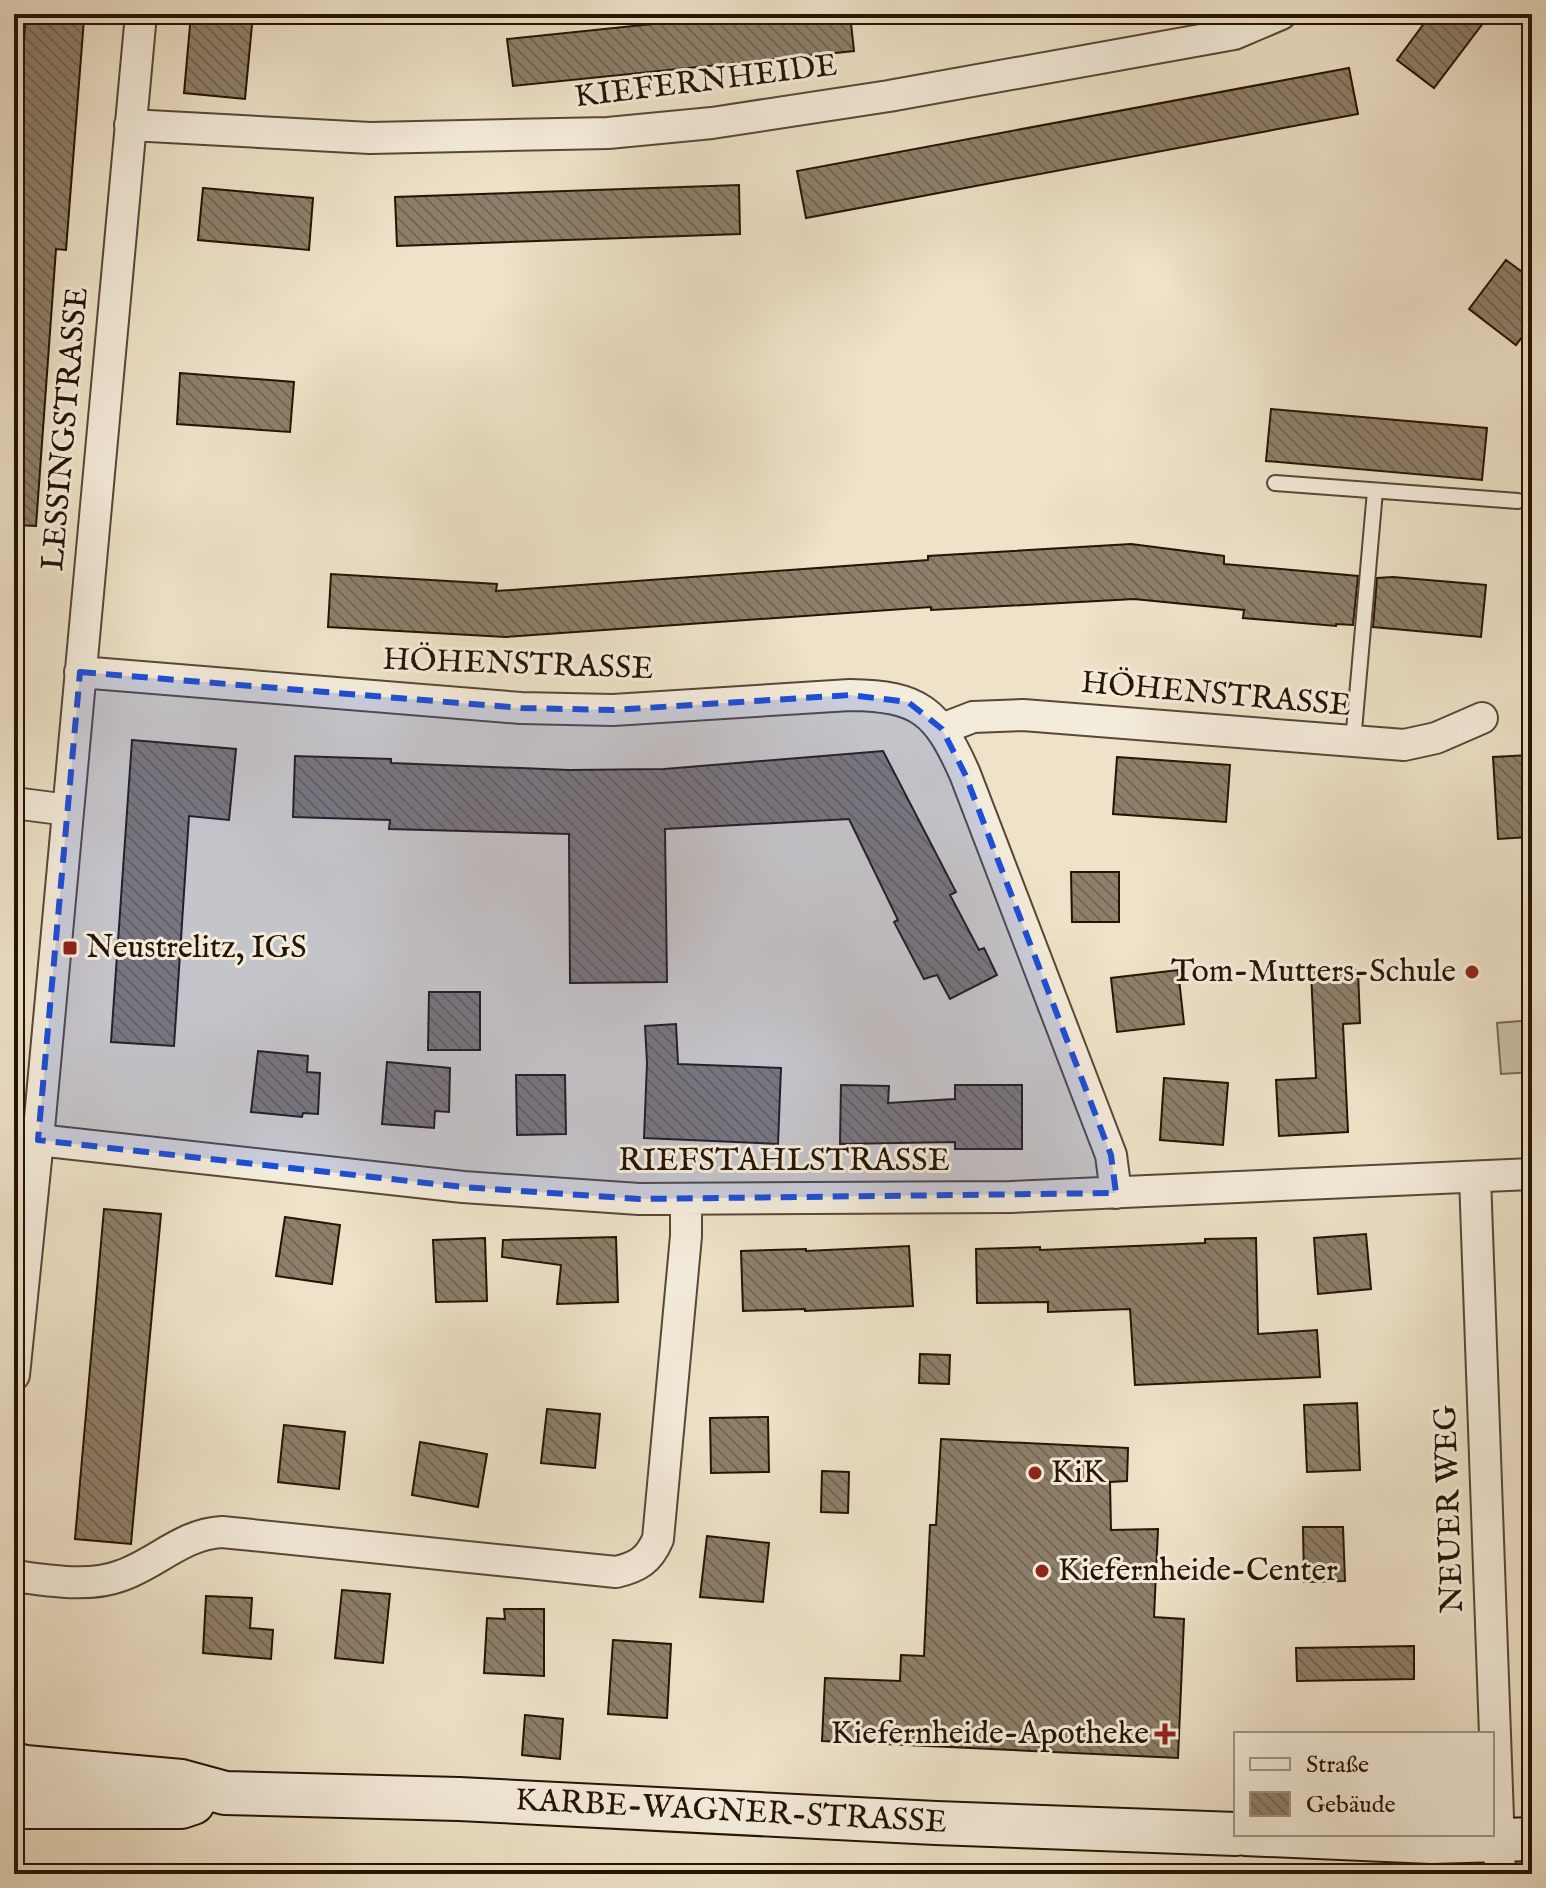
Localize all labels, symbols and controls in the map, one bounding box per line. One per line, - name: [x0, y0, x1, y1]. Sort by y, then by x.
- street label: KIEFERNHEIDE: [572, 46, 840, 118]
- street label: LESSINGSTRASSE: [33, 285, 99, 573]
- street label: HÖHENSTRASSE: [382, 640, 654, 690]
- street label: HÖHENSTRASSE: [1079, 663, 1353, 727]
- place label: Neustrelitz, IGS: [86, 928, 307, 969]
- marker: Neustrelitz, IGS: [61, 939, 79, 957]
- place label: Tom-Mutters-Schule: [1171, 952, 1456, 993]
- marker: Tom-Mutters-Schule: [1463, 963, 1481, 981]
- street label: RIEFSTAHLSTRASSE: [618, 1141, 950, 1182]
- street label: NEUER WEG: [1426, 1404, 1474, 1614]
- place label: KiK: [1051, 1453, 1107, 1494]
- marker: KiK: [1026, 1464, 1044, 1482]
- place label: Kiefernheide-Center: [1058, 1551, 1338, 1592]
- marker: Kiefernheide-Center: [1033, 1562, 1051, 1580]
- place label: Kiefernheide-Apotheke: [831, 1714, 1149, 1755]
- marker: Kiefernheide-Apotheke: [1156, 1725, 1174, 1743]
- legend: [1234, 1732, 1494, 1836]
- text: Straße: [1306, 1750, 1369, 1781]
- street label: KARBE-WAGNER-STRASSE: [514, 1780, 948, 1844]
- text: Gebäude: [1306, 1790, 1396, 1821]

